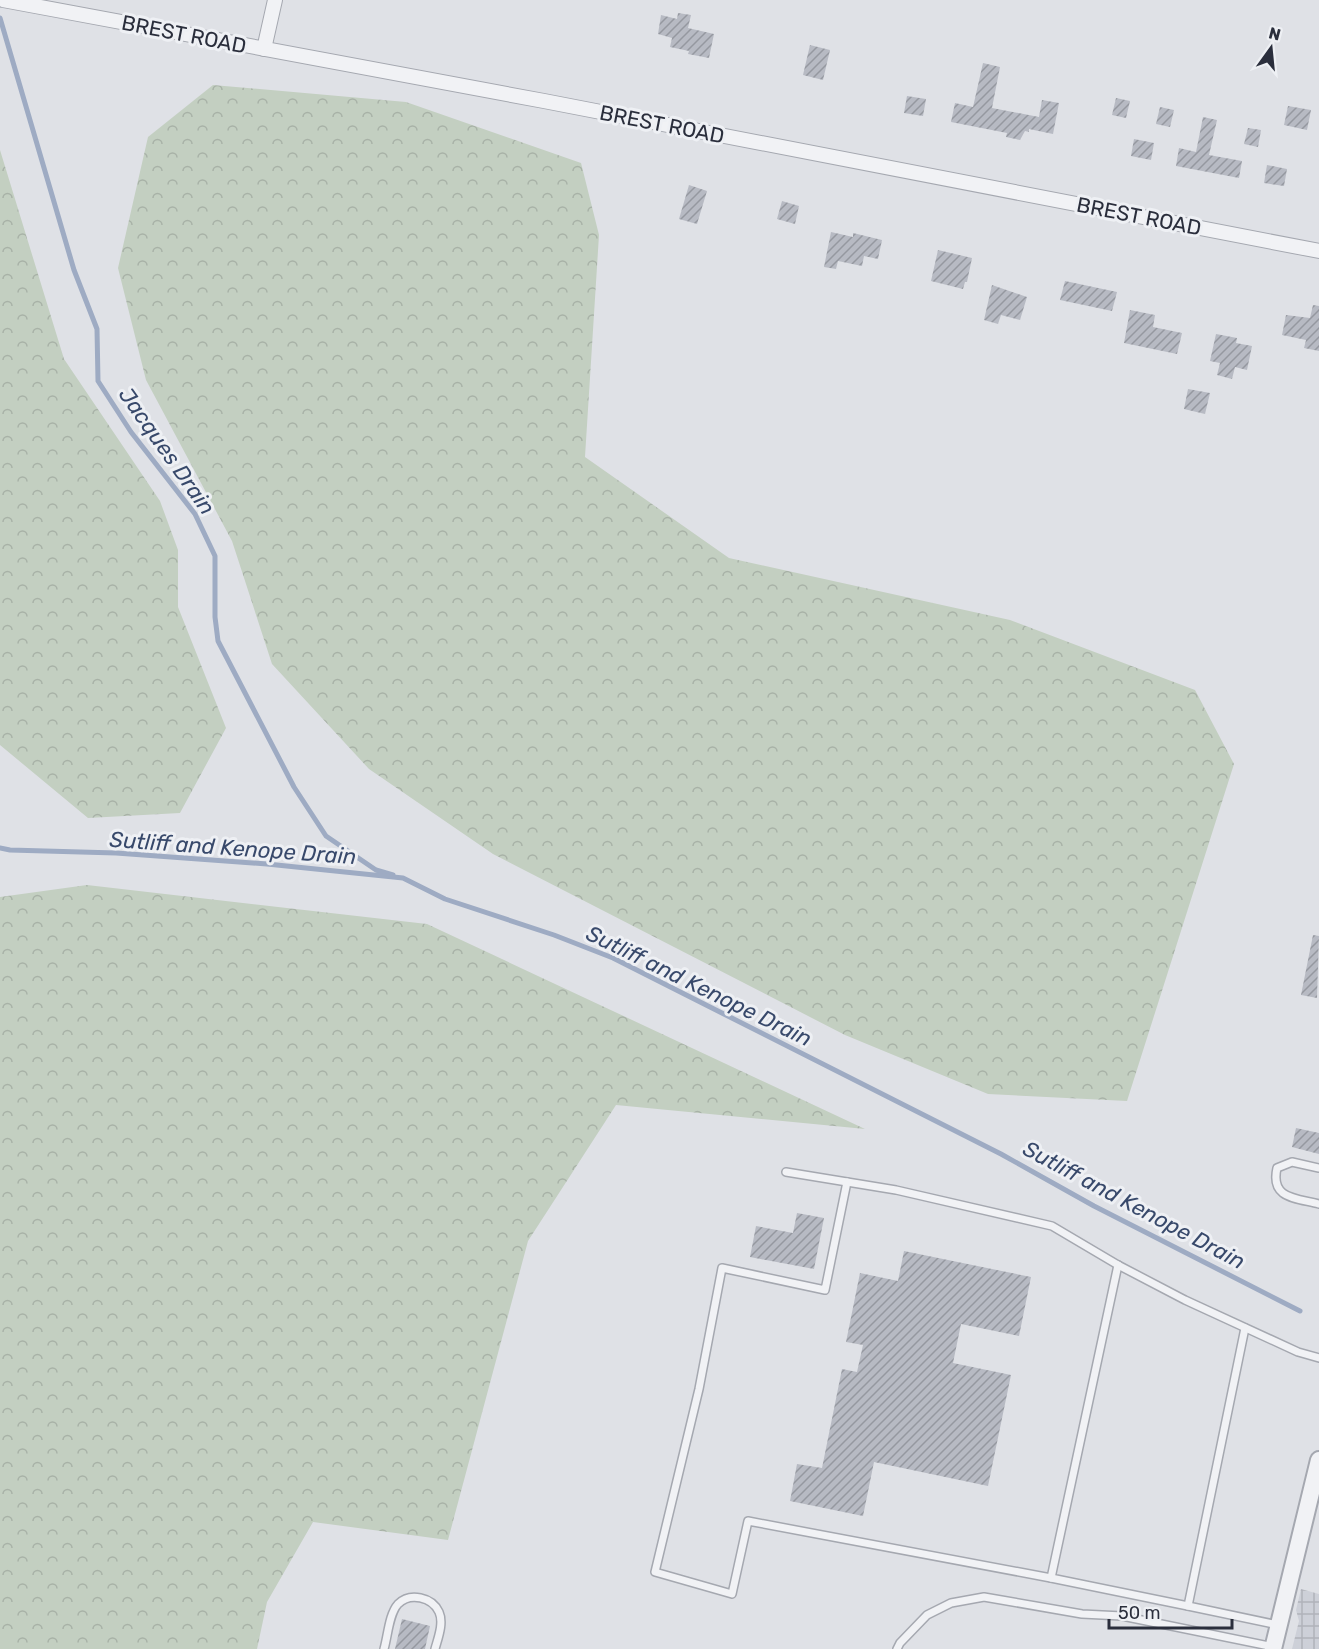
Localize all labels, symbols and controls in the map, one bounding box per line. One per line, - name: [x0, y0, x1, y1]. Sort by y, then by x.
- street label: BREST ROAD: [120, 10, 248, 58]
- north arrow: [1241, 18, 1301, 78]
- text: N: [1267, 23, 1283, 45]
- street label: BREST ROAD: [598, 100, 726, 148]
- street label: BREST ROAD: [1075, 192, 1203, 240]
- water label: Jacques Drain: [113, 382, 221, 520]
- water label: Sutliff and Kenope Drain: [109, 826, 357, 870]
- water label: Sutliff and Kenope Drain: [582, 920, 816, 1052]
- water label: Sutliff and Kenope Drain: [1018, 1135, 1250, 1275]
- scale bar: [1109, 1592, 1232, 1630]
- text: 50 m: [1118, 1602, 1161, 1624]

